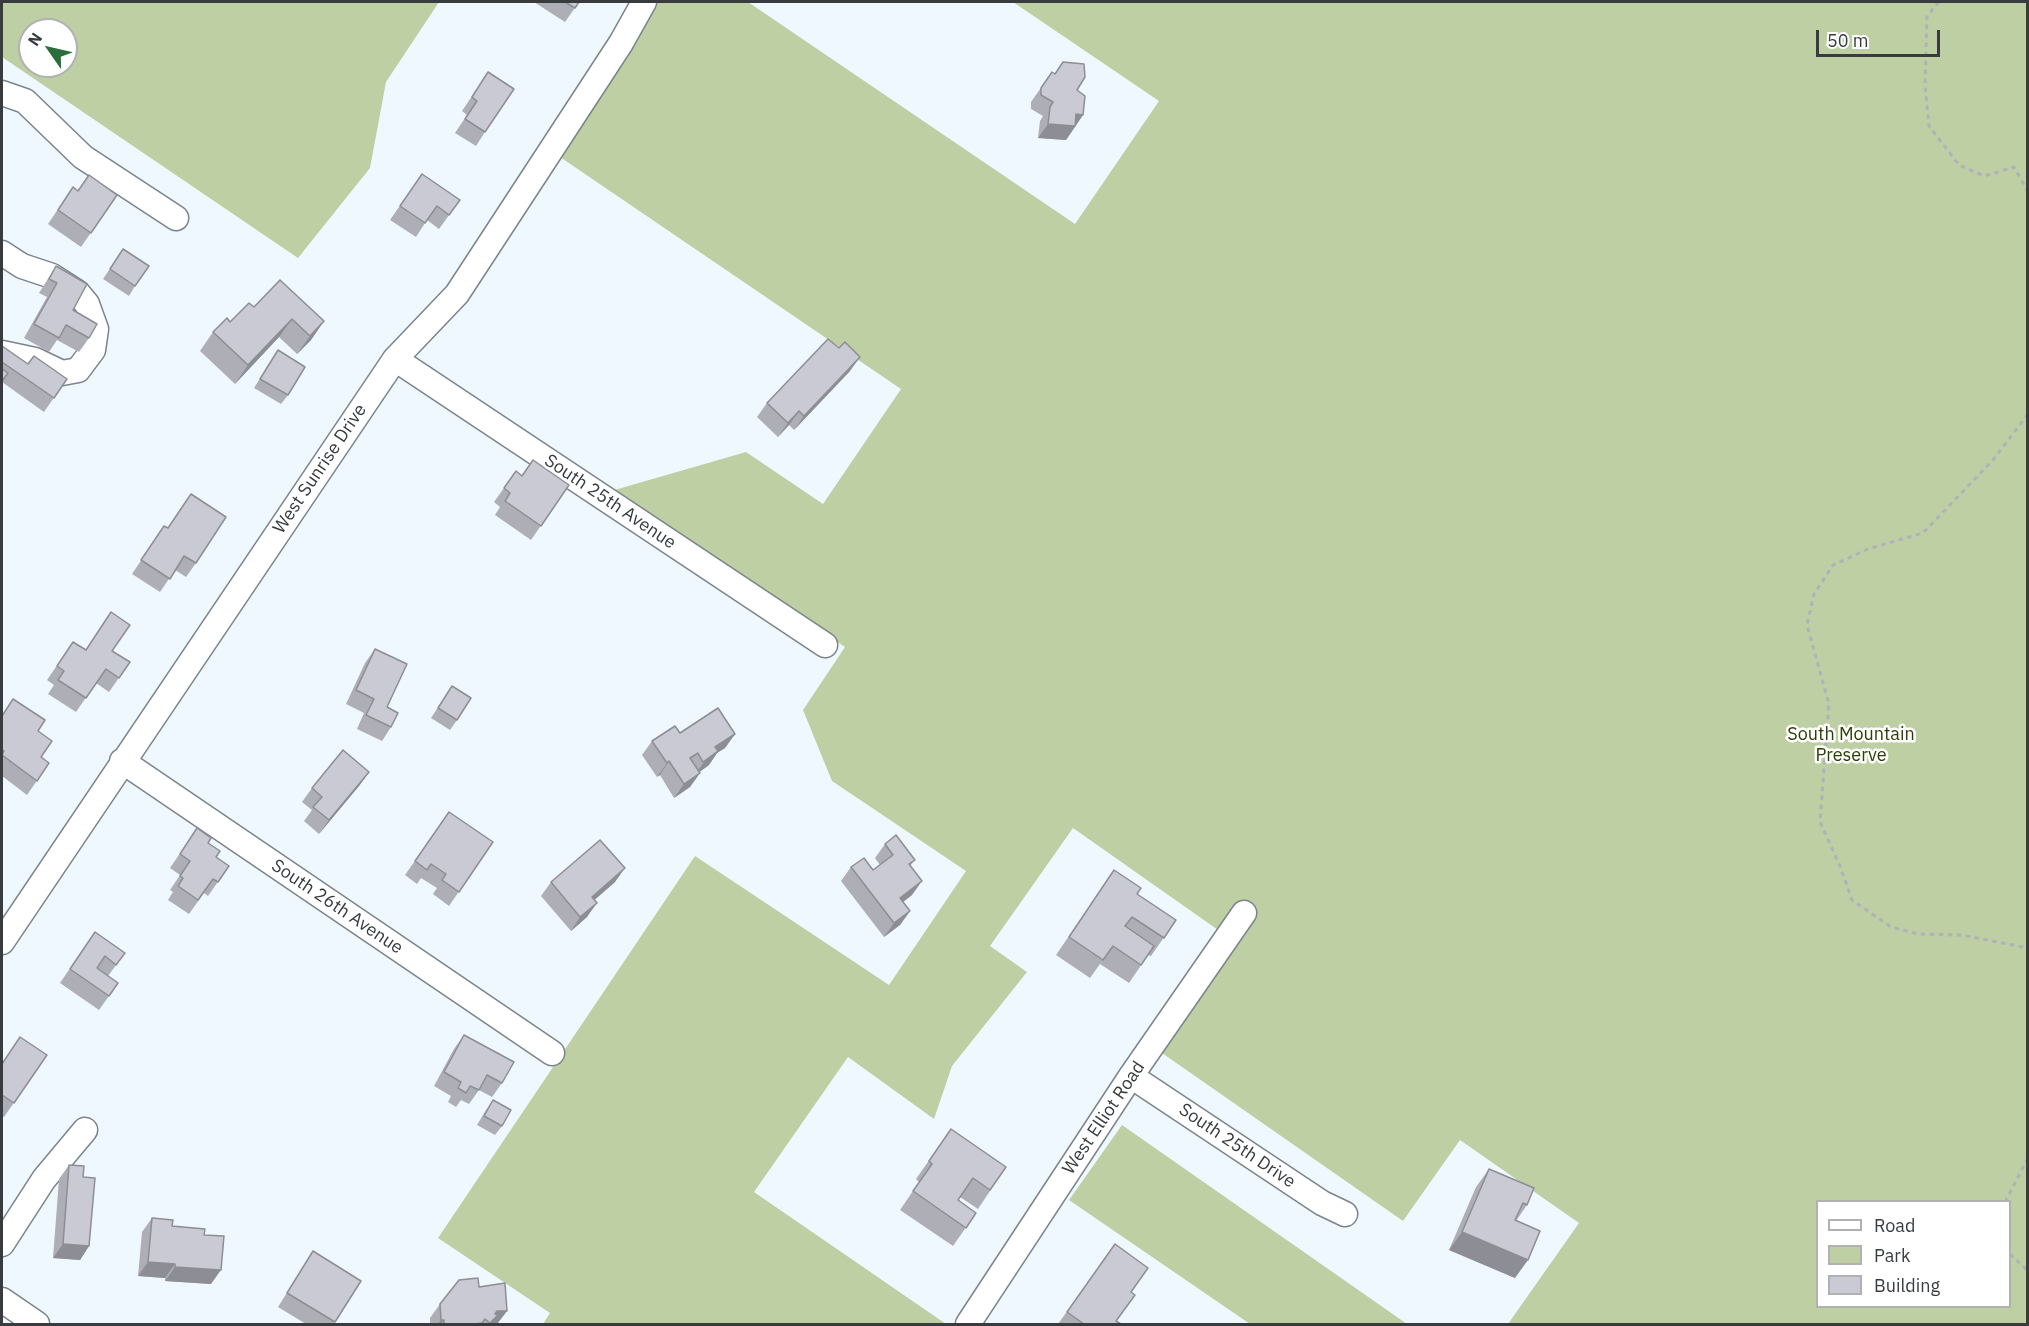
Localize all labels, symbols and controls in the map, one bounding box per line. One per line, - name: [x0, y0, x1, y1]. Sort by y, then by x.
- north arrow: [18, 18, 78, 78]
- scale bar: [1819, 18, 1944, 56]
- text: N: [23, 29, 46, 49]
- text: 50 m: [1827, 29, 1869, 52]
- street label: West Sunrise Drive: [269, 400, 371, 538]
- street label: South 25th Avenue: [540, 450, 680, 554]
- park label: South Mountain Preserve: [1787, 724, 1915, 766]
- street label: South 26th Avenue: [267, 855, 407, 959]
- street label: West Elliot Road: [1058, 1057, 1150, 1179]
- street label: South 25th Drive: [1175, 1099, 1299, 1193]
- legend: [1816, 1200, 2011, 1308]
- text: Road: [1874, 1214, 1915, 1237]
- text: Park: [1874, 1244, 1910, 1267]
- text: Building: [1874, 1274, 1940, 1297]

